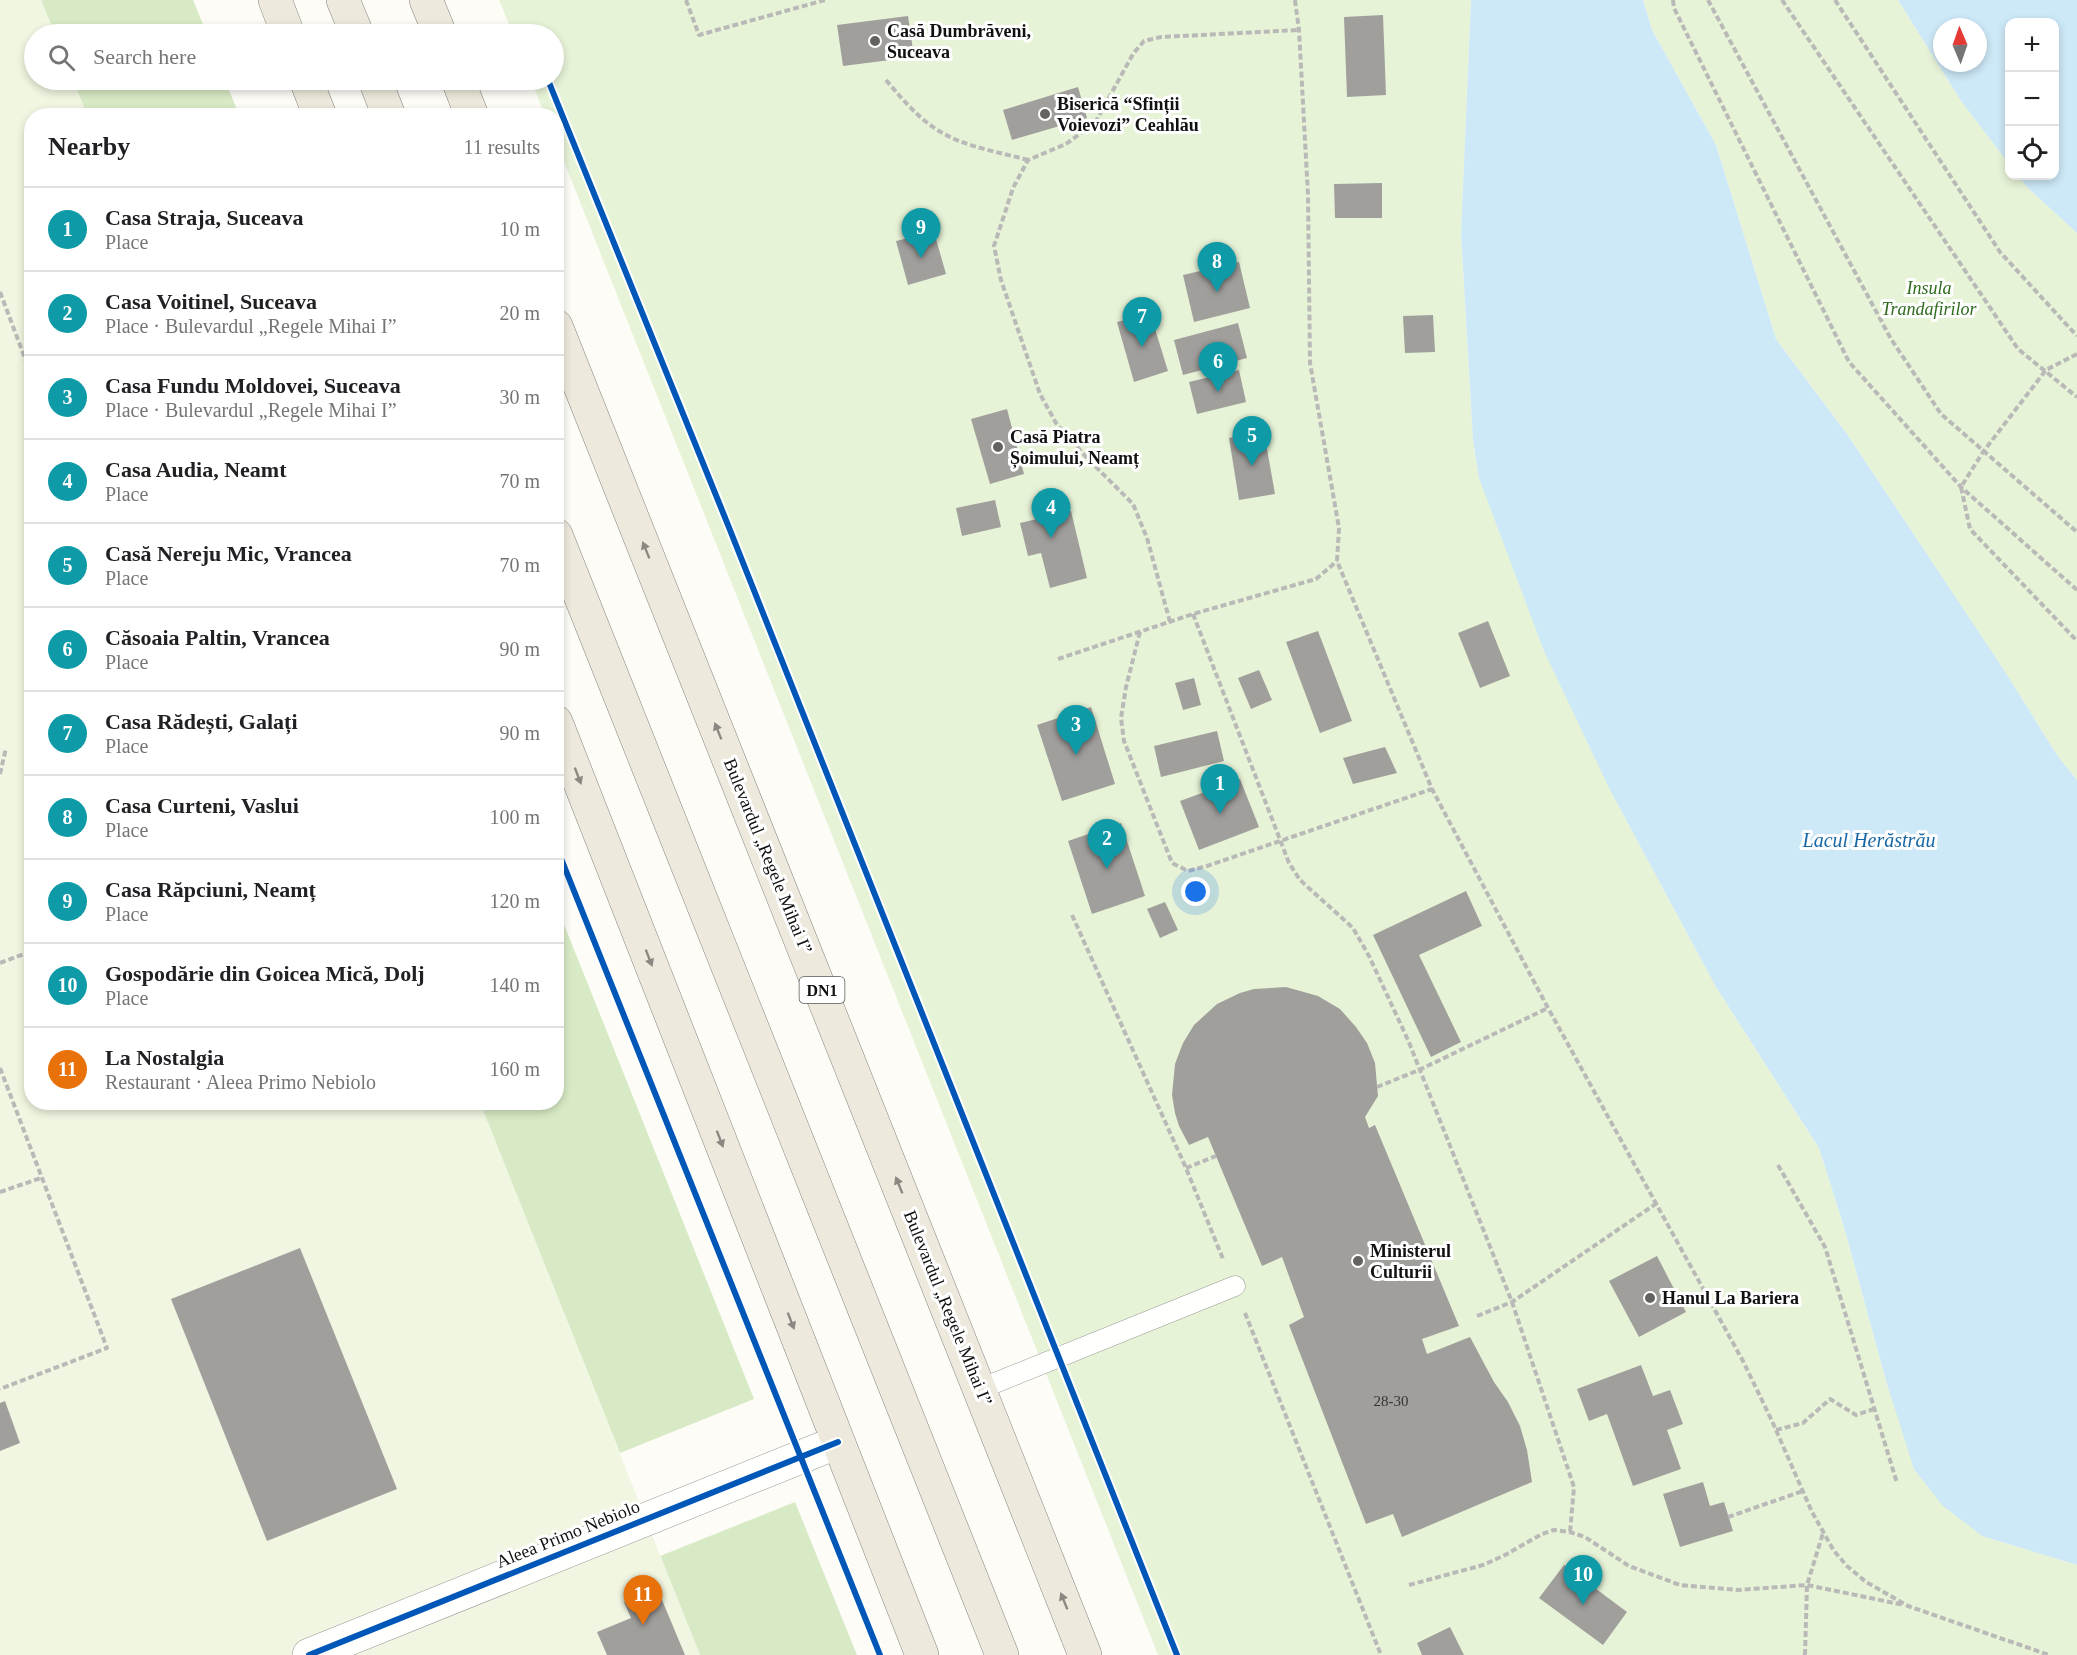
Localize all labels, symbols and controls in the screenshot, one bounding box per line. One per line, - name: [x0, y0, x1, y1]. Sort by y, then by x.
- north arrow: [1933, 18, 1987, 72]
- map controls: [2005, 18, 2059, 180]
- button: +: [2005, 18, 2059, 72]
- place label: Casă Dumbrăveni, Suceava: [887, 21, 1031, 62]
- search box: [24, 24, 564, 90]
- marker: Casă Dumbrăveni, Suceava: [868, 34, 882, 48]
- icon: search: [45, 41, 78, 74]
- text: Search here: [93, 44, 196, 69]
- button: −: [2005, 72, 2059, 126]
- place label: Biserică “Sfinții Voievozi” Ceahlău: [1057, 94, 1199, 135]
- marker: Biserică “Sfinții Voievozi” Ceahlău: [1038, 107, 1052, 121]
- button: locate: [2005, 126, 2059, 180]
- text: Nearby: [48, 132, 130, 161]
- text: 11 results: [464, 136, 540, 158]
- text: Casa Straja, Suceava: [105, 205, 304, 230]
- pin: 9: [902, 208, 940, 258]
- text: 1: [63, 218, 73, 240]
- text: 10 m: [499, 218, 540, 240]
- text: Place: [105, 231, 148, 253]
- pin: 8: [1198, 242, 1236, 292]
- park label: Insula Trandafirilor: [1881, 278, 1978, 319]
- text: Casa Voitinel, Suceava: [105, 289, 317, 314]
- pin: 7: [1122, 298, 1162, 347]
- text: 2: [63, 302, 73, 324]
- text: 20 m: [499, 302, 540, 324]
- text: Place · Bulevardul „Regele Mihai I”: [105, 315, 397, 337]
- pin: 6: [1198, 342, 1238, 392]
- text: Casa Fundu Moldovei, Suceava: [105, 373, 401, 398]
- text: 3: [63, 386, 73, 408]
- text: 30 m: [499, 386, 540, 408]
- text: Place · Bulevardul „Regele Mihai I”: [105, 399, 397, 421]
- pin: 5: [1232, 416, 1272, 466]
- place label: Casă Piatra Șoimului, Neamț: [1010, 427, 1139, 469]
- marker: Casă Piatra Șoimului, Neamț: [991, 440, 1005, 454]
- text: Casa Audia, Neamt: [105, 457, 287, 482]
- text: 4: [63, 470, 73, 492]
- text: 70 m: [499, 470, 540, 492]
- text: Place: [105, 483, 148, 505]
- pin: 4: [1032, 488, 1070, 538]
- one-way arrow: [641, 540, 651, 558]
- text: Casă Nereju Mic, Vrancea: [105, 541, 352, 566]
- text: 5: [63, 554, 73, 576]
- text: 70 m: [499, 554, 540, 576]
- text: Place: [105, 567, 148, 589]
- text: Căsoaia Paltin, Vrancea: [105, 625, 330, 650]
- text: 6: [63, 638, 73, 660]
- text: 90 m: [499, 638, 540, 660]
- text: Place: [105, 651, 148, 673]
- pin: 3: [1056, 706, 1096, 755]
- text: Casa Rădești, Galați: [105, 709, 298, 734]
- one-way arrow: [713, 721, 723, 739]
- text: 7: [63, 722, 73, 744]
- text: 90 m: [499, 722, 540, 744]
- text: Place: [105, 735, 148, 757]
- street label: Bulevardul „Regele Mihai I”: [720, 756, 816, 956]
- pin: 1: [1200, 764, 1240, 814]
- one-way arrow: [574, 767, 583, 785]
- text: Casa Curteni, Vaslui: [105, 793, 299, 818]
- text: 8: [63, 806, 73, 828]
- text: 100 m: [489, 806, 540, 828]
- text: Place: [105, 819, 148, 841]
- pin: 2: [1088, 820, 1126, 869]
- water label: Lacul Herăstrău: [1802, 829, 1935, 851]
- text: Casa Răpciuni, Neamț: [105, 877, 316, 902]
- your location: [1181, 877, 1210, 906]
- text: 9: [63, 890, 73, 912]
- text: 120 m: [489, 890, 540, 912]
- text: Place: [105, 903, 148, 925]
- one-way arrow: [644, 949, 654, 967]
- text: Gospodărie din Goicea Mică, Dolj: [105, 961, 425, 986]
- text: 10: [58, 974, 78, 996]
- text: 140 m: [489, 974, 540, 996]
- road number: DN1: [800, 977, 844, 1003]
- text: Place: [105, 987, 148, 1009]
- text: La Nostalgia: [105, 1045, 224, 1070]
- text: 11: [58, 1058, 77, 1080]
- text: 160 m: [489, 1058, 540, 1080]
- text: Restaurant · Aleea Primo Nebiolo: [105, 1071, 376, 1093]
- one-way arrow: [715, 1131, 725, 1149]
- one-way arrow: [894, 1176, 903, 1194]
- street label: Bulevardul „Regele Mihai I”: [900, 1208, 996, 1408]
- place label: Ministerul Culturii: [1370, 1241, 1451, 1282]
- marker: Ministerul Culturii: [1351, 1254, 1365, 1268]
- place label: Hanul La Bariera: [1662, 1288, 1799, 1308]
- marker: Hanul La Bariera: [1643, 1291, 1657, 1305]
- one-way arrow: [786, 1312, 796, 1330]
- house number: 28-30: [1374, 1393, 1409, 1409]
- street label: Aleea Primo Nebiolo: [493, 1496, 643, 1572]
- pin: 10: [1564, 1556, 1602, 1605]
- pin: 11: [624, 1576, 662, 1625]
- one-way arrow: [1059, 1591, 1069, 1609]

